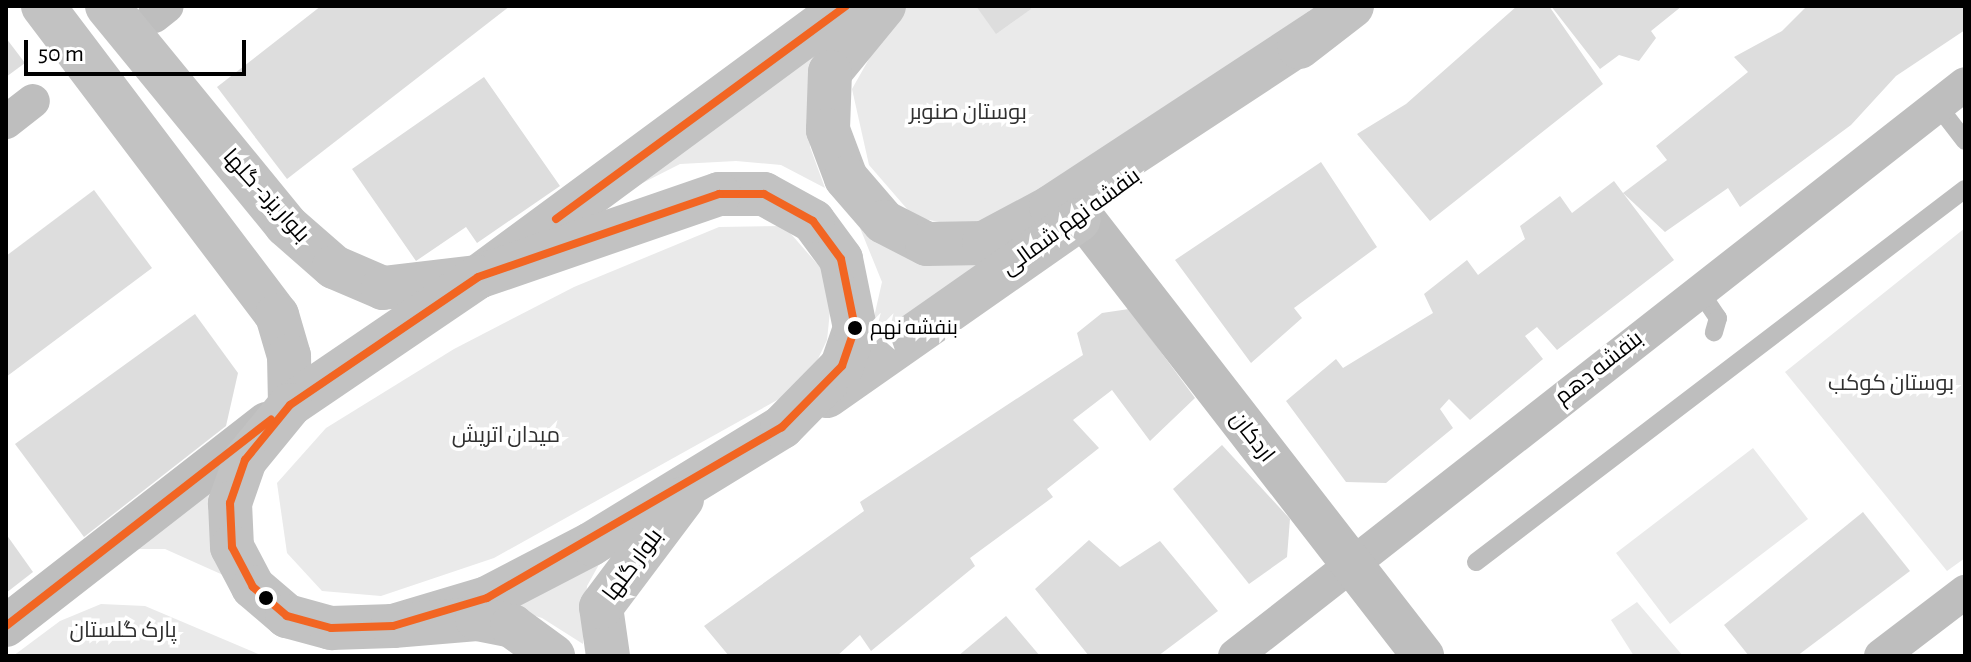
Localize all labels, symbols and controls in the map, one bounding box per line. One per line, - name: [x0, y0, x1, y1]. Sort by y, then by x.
- scale bar: [28, 24, 250, 74]
- text: 50 m: [38, 42, 84, 66]
- park label: بوستان صنوبر: [909, 100, 1027, 126]
- street label: بلوار یزد- گلها: [217, 144, 315, 248]
- street label: بنفشه نهم شمالی: [996, 163, 1146, 281]
- place label: بنفشه نهم: [870, 316, 958, 340]
- marker: بنفشه نهم: [847, 320, 863, 336]
- street label: بنفشه دهم: [1550, 325, 1648, 411]
- park label: بوستان کوکب: [1828, 371, 1954, 397]
- street label: اردکان: [1224, 406, 1280, 468]
- park label: میدان اتریش: [452, 423, 560, 449]
- street label: بلوار گلها: [597, 524, 669, 606]
- unlabelled marker: [258, 590, 274, 606]
- park label: پارک گلستان: [69, 618, 177, 644]

